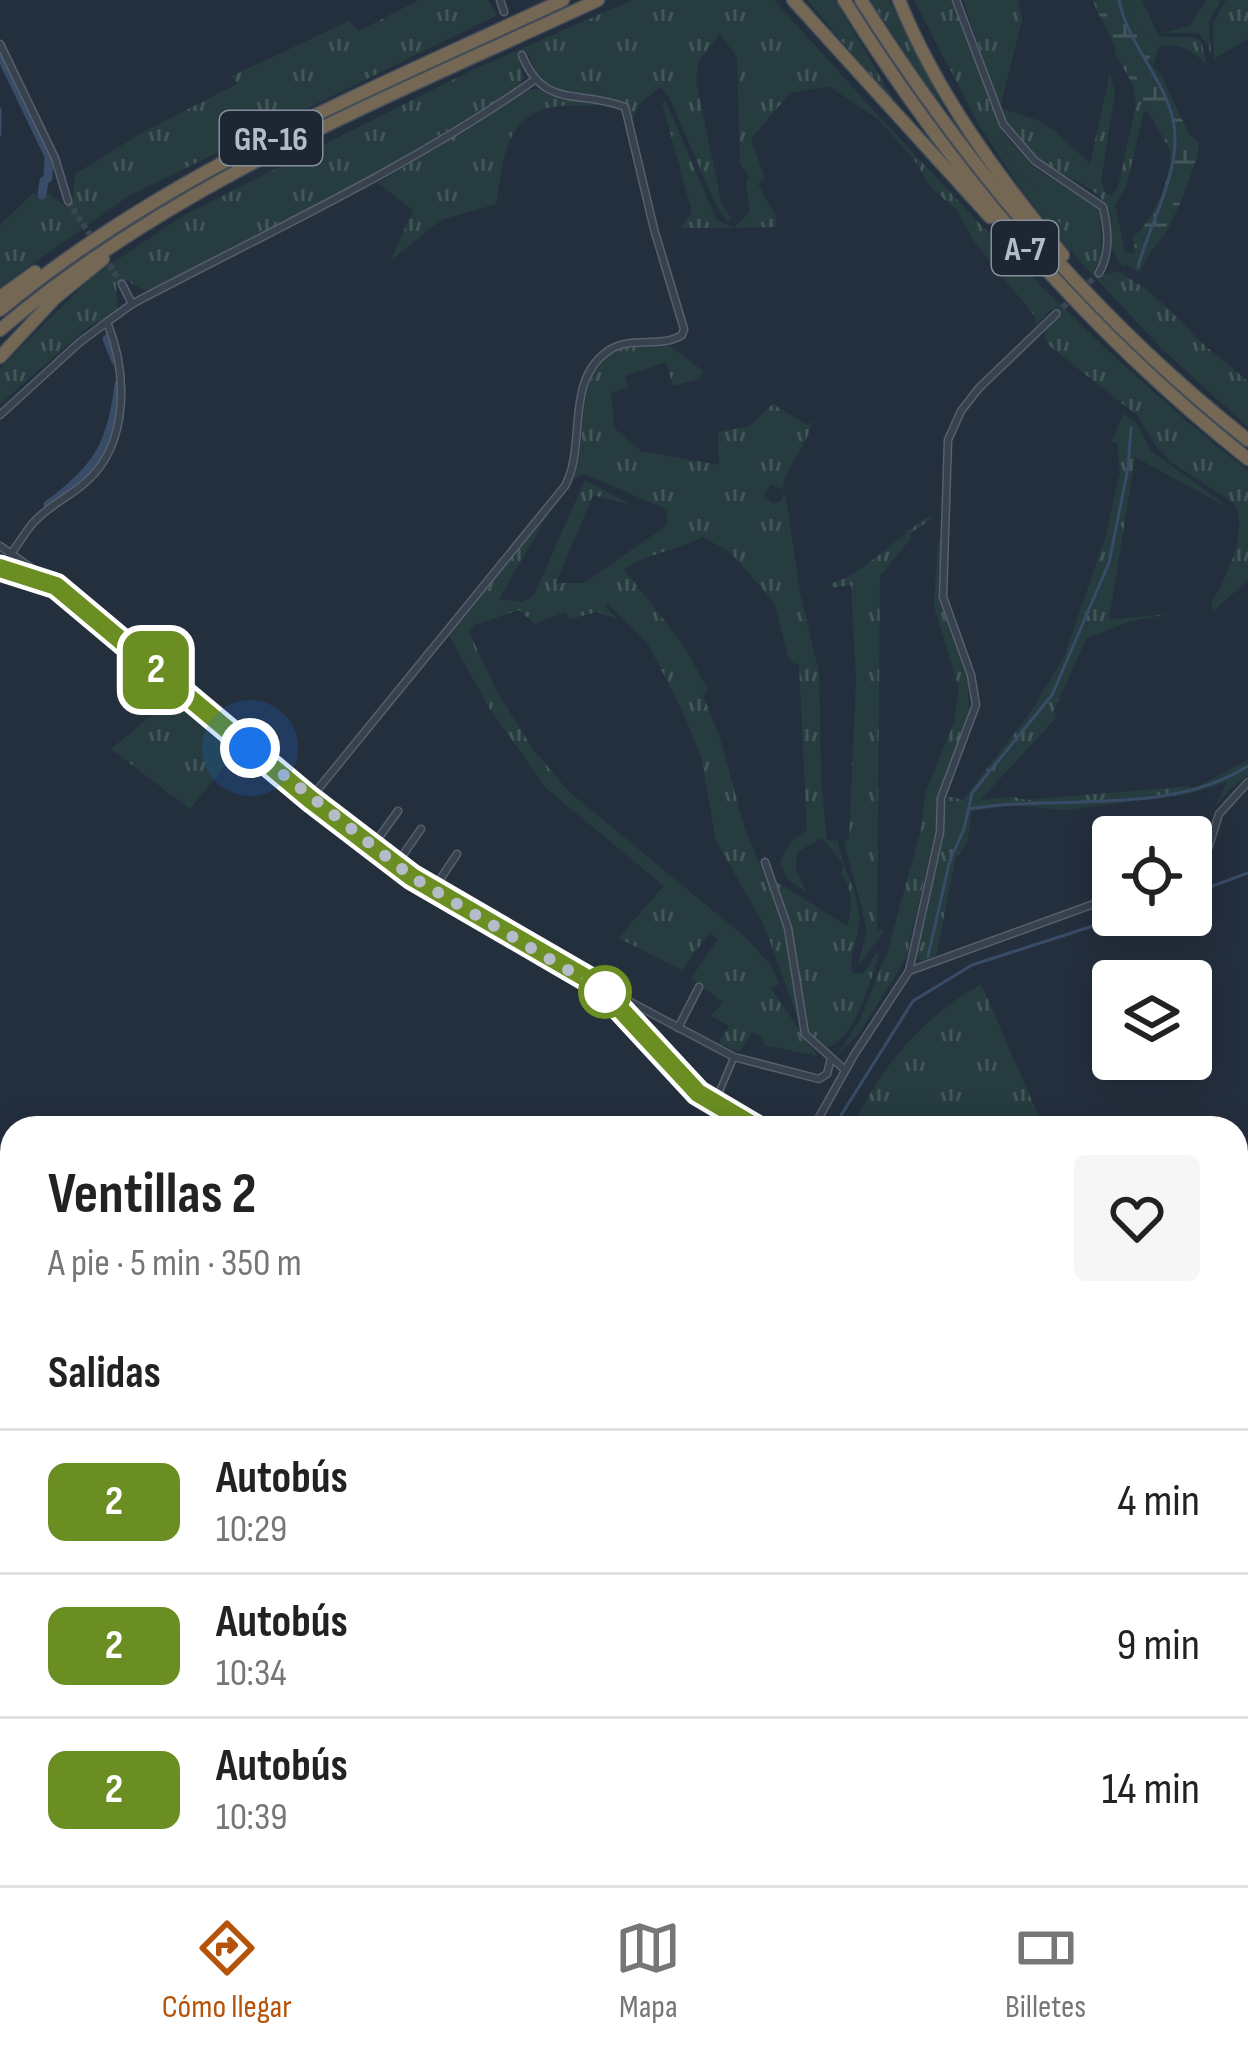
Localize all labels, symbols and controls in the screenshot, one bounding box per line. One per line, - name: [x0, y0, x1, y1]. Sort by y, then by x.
- road number: GR-16: [220, 111, 322, 165]
- road number: A-7: [992, 221, 1058, 275]
- line badge: 2: [117, 631, 195, 709]
- text: 2: [147, 644, 165, 695]
- your location: [220, 718, 280, 778]
- map controls: [1092, 816, 1212, 1080]
- button: locate: [1092, 816, 1212, 936]
- button: layers: [1092, 960, 1212, 1080]
- unlabelled marker: [580, 967, 630, 1017]
- button: heart: [1074, 1155, 1200, 1281]
- text: Ventillas 2: [48, 1161, 256, 1229]
- text: A pie · 5 min · 350 m: [48, 1240, 302, 1287]
- text: Salidas: [48, 1346, 161, 1401]
- text: Autobús: [216, 1451, 348, 1506]
- text: 4 min: [1118, 1474, 1200, 1529]
- text: 2: [105, 1476, 123, 1527]
- text: 10:29: [216, 1506, 287, 1553]
- text: Autobús: [216, 1595, 348, 1650]
- text: 9 min: [1116, 1618, 1200, 1673]
- text: 2: [105, 1620, 123, 1671]
- text: 10:34: [216, 1650, 287, 1697]
- text: Autobús: [216, 1739, 348, 1794]
- text: 14 min: [1102, 1762, 1200, 1817]
- text: 2: [105, 1764, 123, 1815]
- text: 10:39: [216, 1794, 288, 1841]
- tab: Cómo llegar: [162, 1915, 292, 2027]
- tab: Mapa: [615, 1915, 681, 2027]
- tab: Billetes: [1005, 1915, 1086, 2027]

